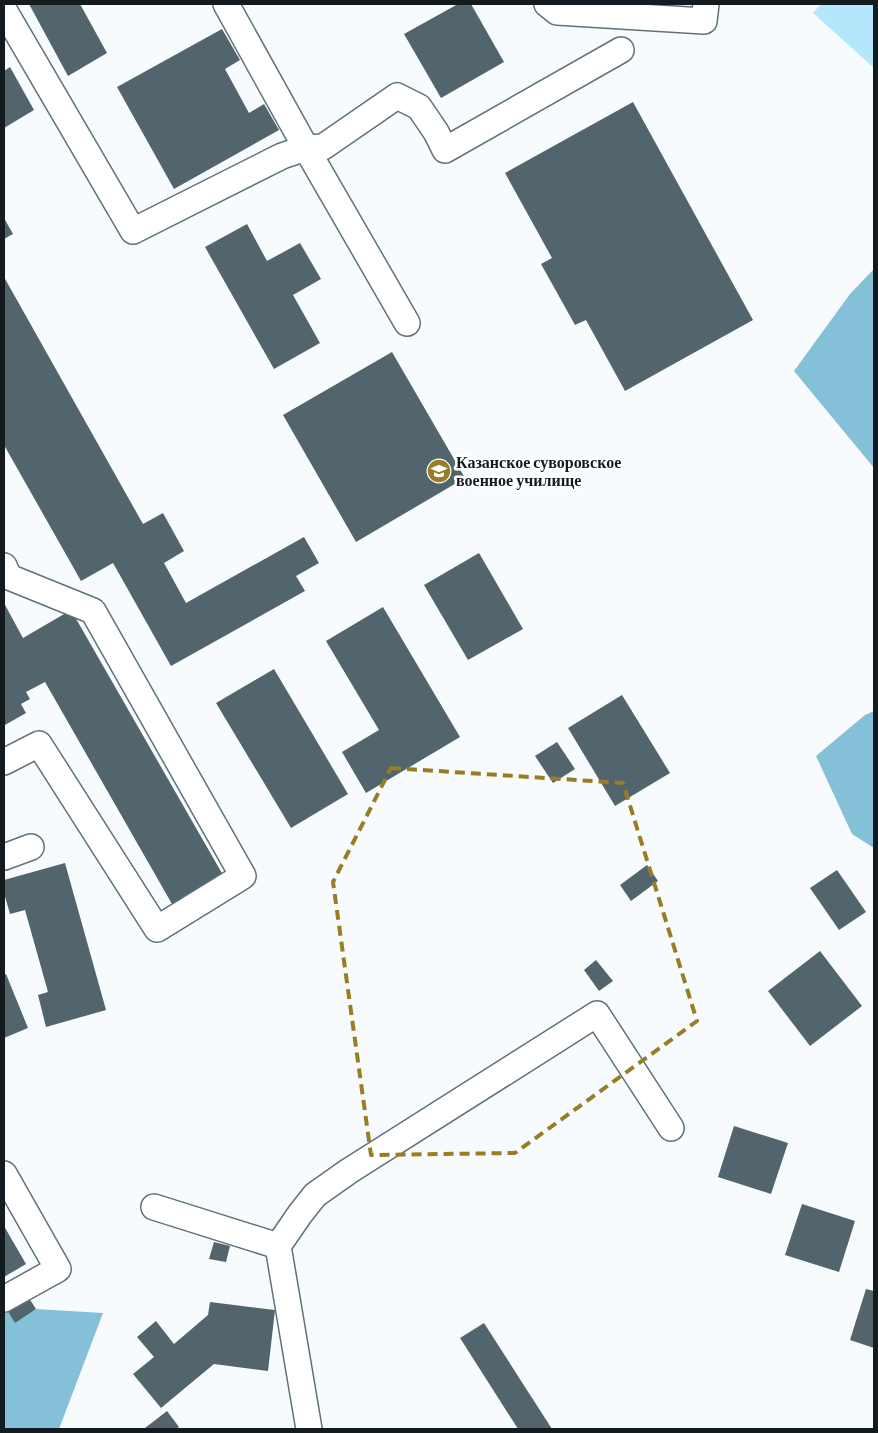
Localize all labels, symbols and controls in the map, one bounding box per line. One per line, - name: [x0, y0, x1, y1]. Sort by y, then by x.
- place label: Казанское суворовское военное училище: [456, 454, 621, 490]
- school or university icon: Казанское суворовское военное училище: [426, 458, 452, 484]

